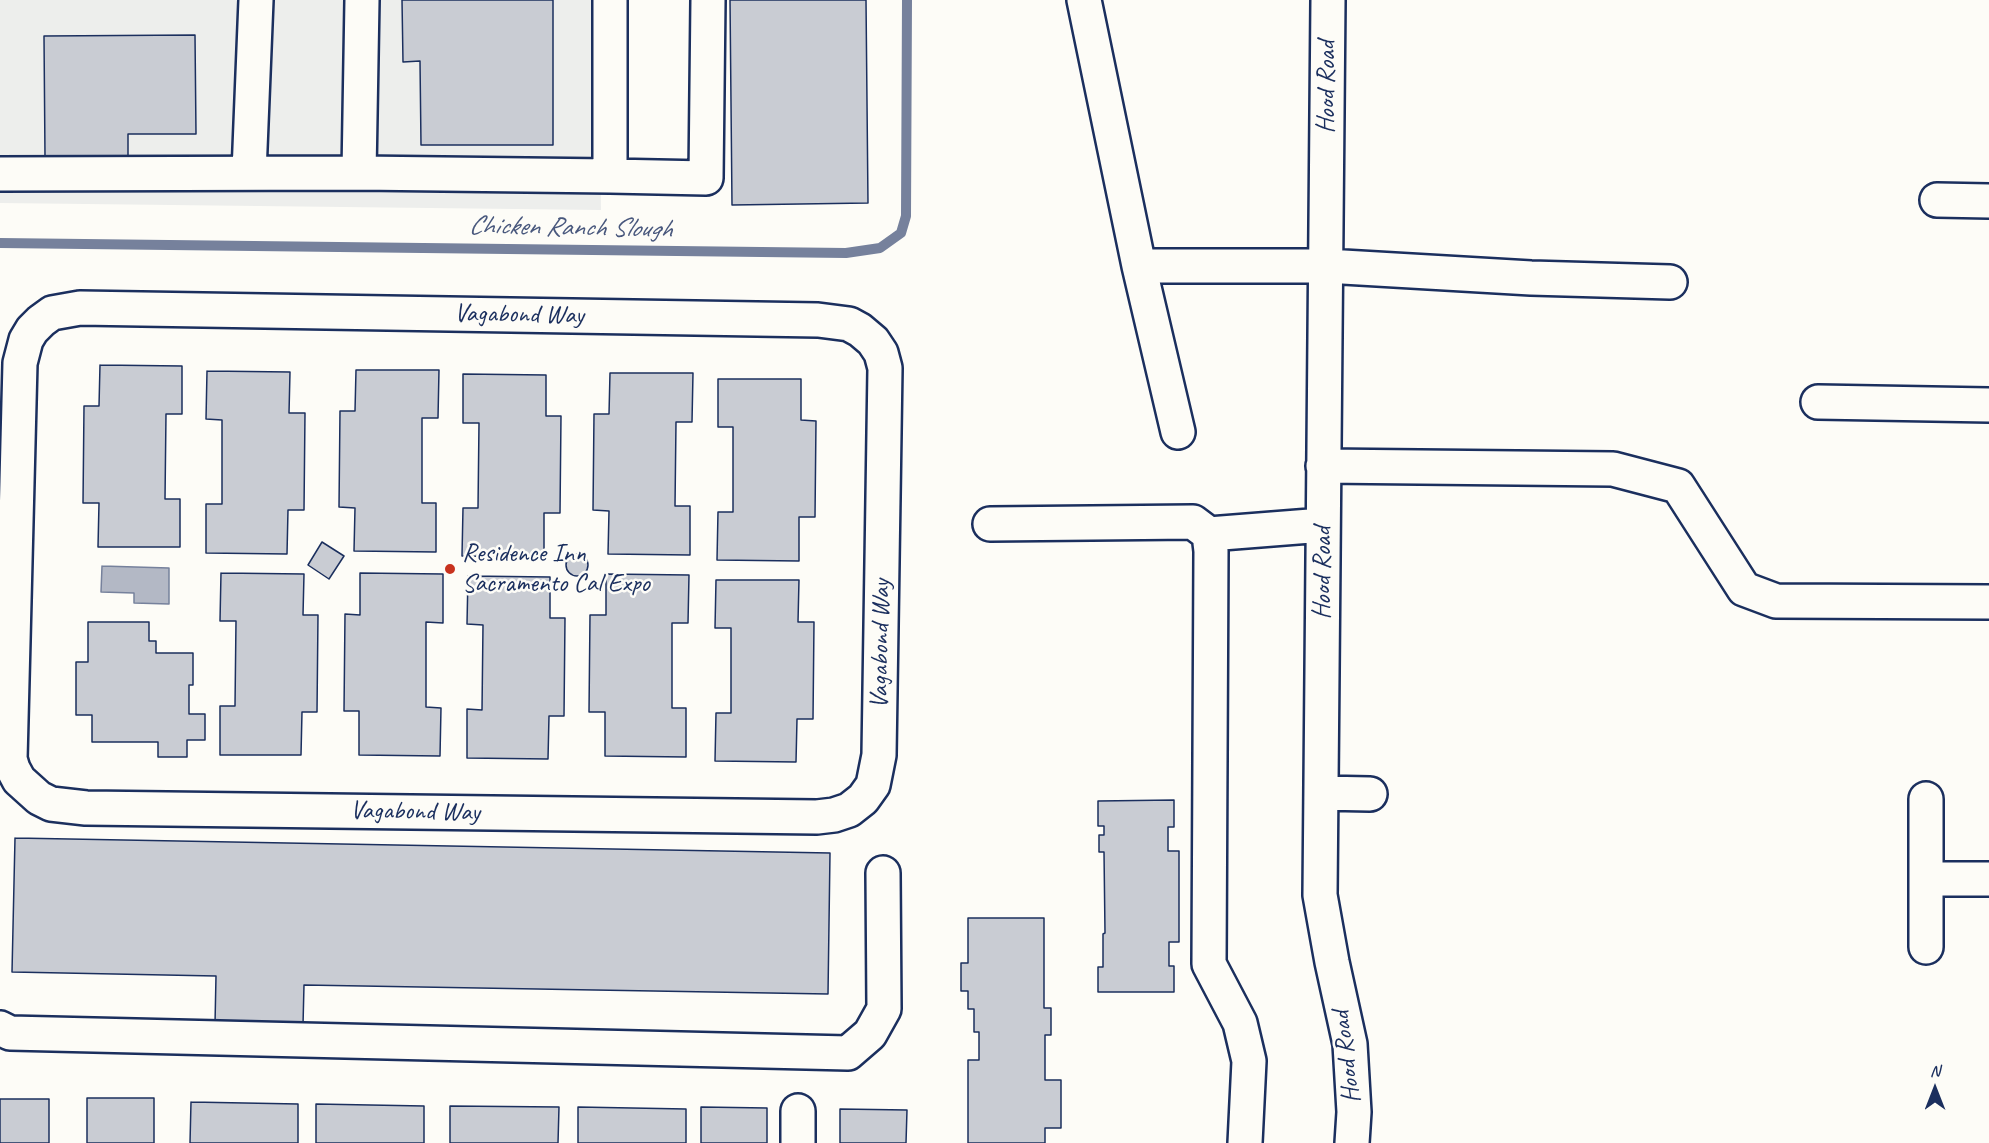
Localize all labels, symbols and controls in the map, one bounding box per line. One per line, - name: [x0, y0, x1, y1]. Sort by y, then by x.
- street label: Hood Road: [1311, 40, 1343, 134]
- water label: Chicken Ranch Slough: [468, 210, 672, 246]
- street label: Vagabond Way: [454, 298, 584, 332]
- street label: Hood Road: [1307, 526, 1339, 620]
- place label: Residence Inn Sacramento Cal Expo: [462, 538, 650, 600]
- marker: Residence Inn Sacramento Cal Expo: [443, 562, 457, 576]
- street label: Vagabond Way: [864, 579, 898, 709]
- street label: Vagabond Way: [350, 795, 480, 829]
- street label: Hood Road: [1326, 1009, 1368, 1105]
- north arrow: [1905, 1059, 1965, 1119]
- text: N: [1930, 1061, 1940, 1081]

